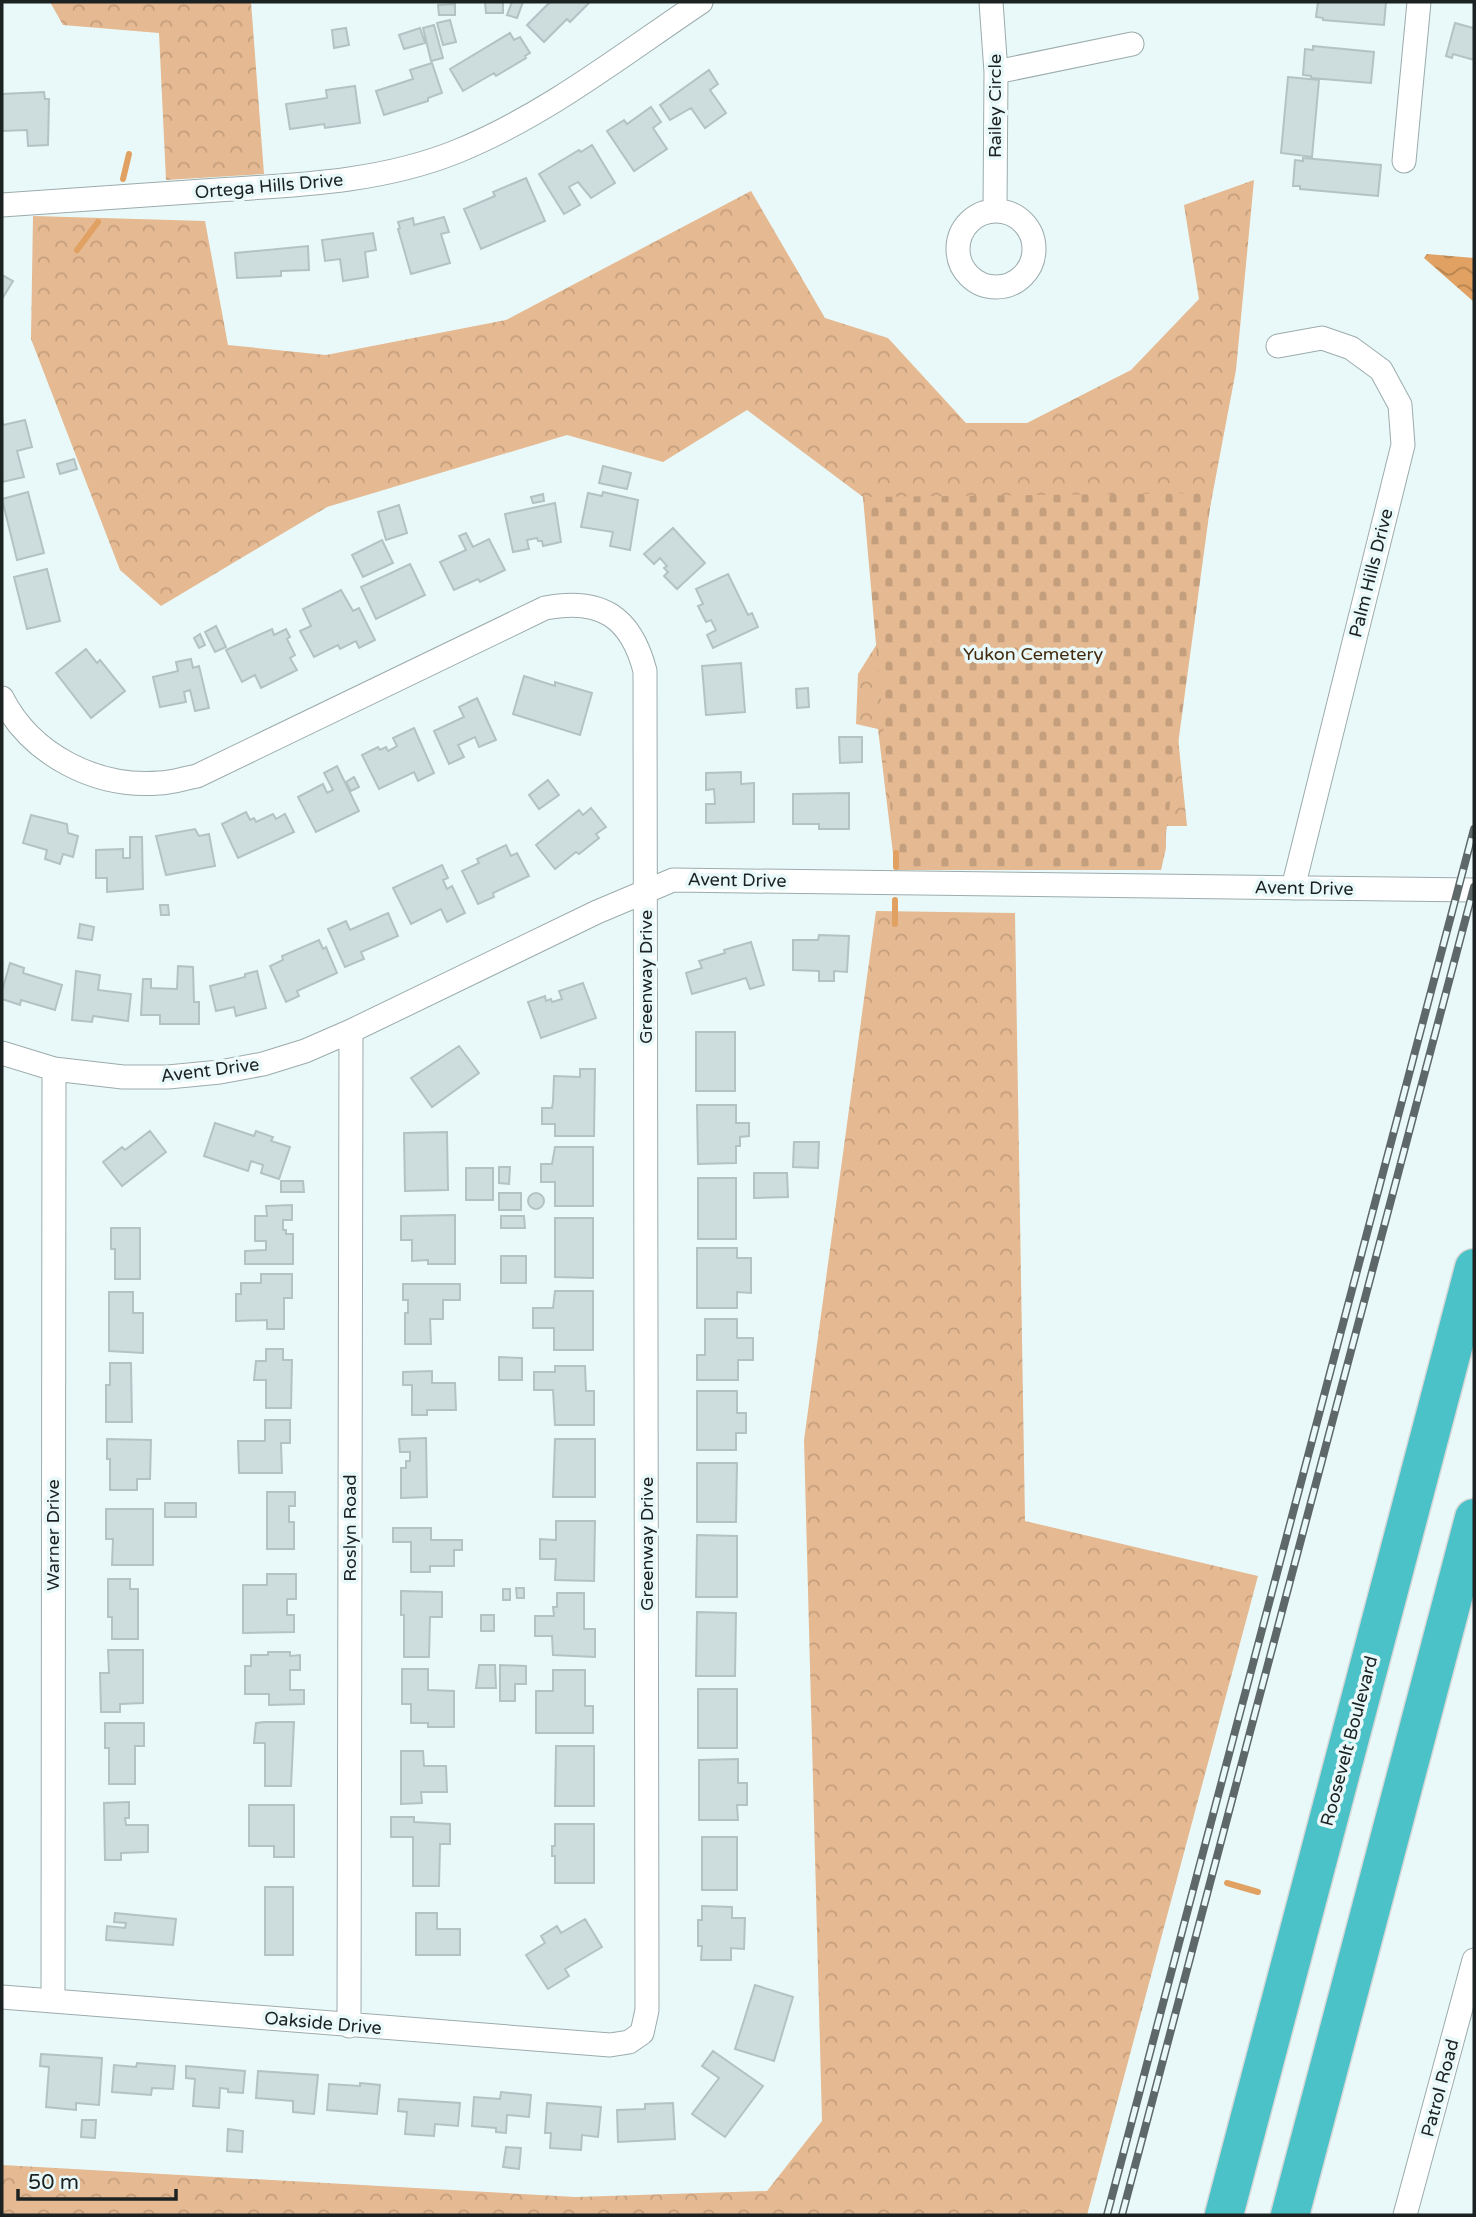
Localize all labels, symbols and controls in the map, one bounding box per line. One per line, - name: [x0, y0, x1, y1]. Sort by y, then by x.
- street label: Railey Circle: [984, 54, 1006, 158]
- street label: Ortega Hills Drive: [194, 169, 344, 203]
- street label: Palm Hills Drive: [1344, 506, 1398, 640]
- park label: Yukon Cemetery: [963, 643, 1103, 665]
- street label: Avent Drive: [687, 868, 787, 892]
- street label: Avent Drive: [1254, 876, 1354, 900]
- street label: Greenway Drive: [635, 910, 657, 1044]
- street label: Avent Drive: [160, 1053, 260, 1087]
- street label: Roslyn Road: [339, 1474, 361, 1582]
- street label: Greenway Drive: [636, 1477, 658, 1611]
- street label: Warner Drive: [42, 1479, 64, 1591]
- street label: Roosevelt Boulevard: [1316, 1653, 1382, 1829]
- street label: Oakside Drive: [263, 2007, 383, 2039]
- street label: Patrol Road: [1416, 2037, 1464, 2139]
- scale bar: [18, 2158, 175, 2202]
- text: 50 m: [28, 2170, 79, 2195]

